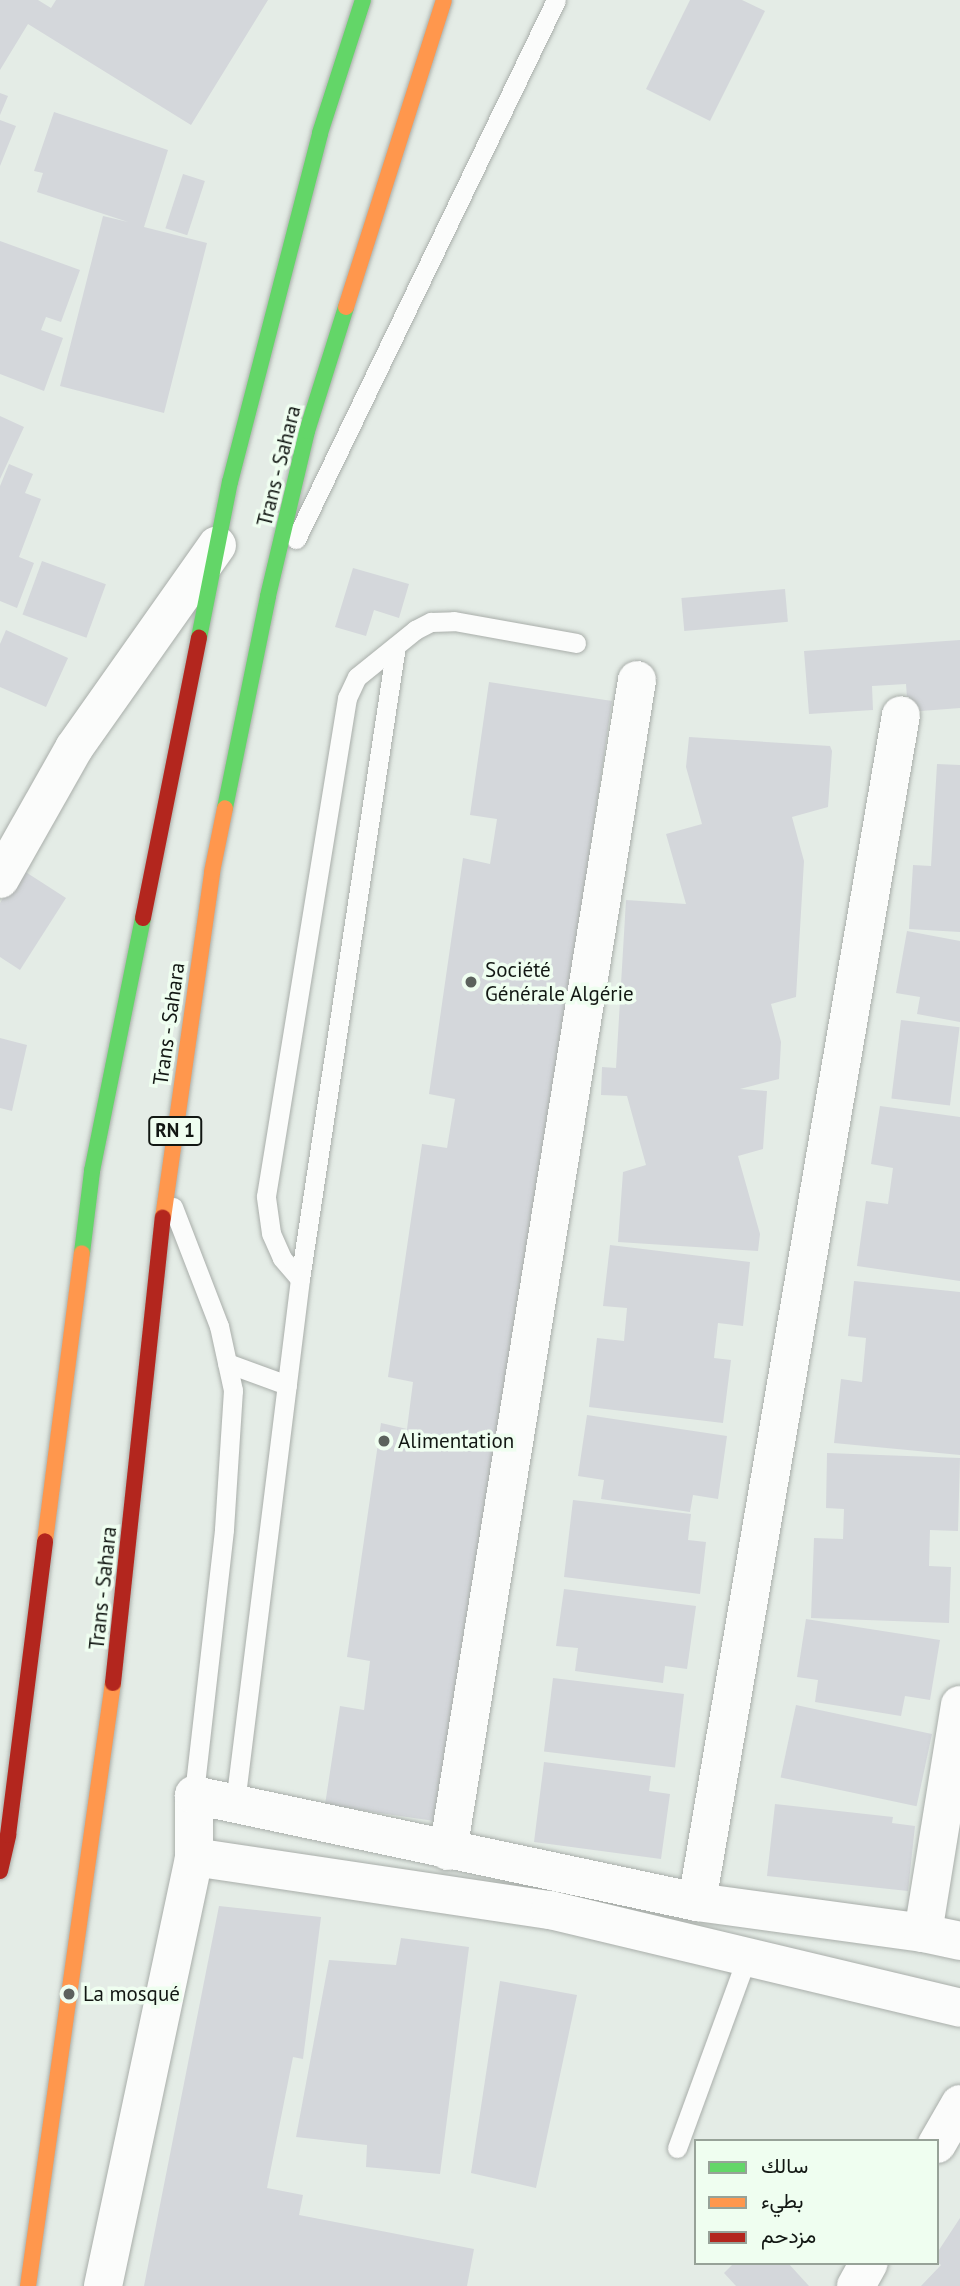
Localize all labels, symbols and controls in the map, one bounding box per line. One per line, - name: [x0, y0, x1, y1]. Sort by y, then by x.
- street label: Trans - Sahara: [251, 401, 307, 531]
- place label: Société Générale Algérie: [485, 957, 634, 1007]
- street label: Trans - Sahara: [148, 959, 190, 1089]
- marker: Société Générale Algérie: [463, 974, 479, 990]
- road number: RN 1: [147, 1116, 203, 1147]
- place label: Alimentation: [398, 1428, 514, 1454]
- marker: Alimentation: [376, 1433, 392, 1449]
- street label: Trans - Sahara: [84, 1523, 122, 1653]
- place label: La mosqué: [83, 1981, 180, 2007]
- marker: La mosqué: [61, 1986, 77, 2002]
- legend: [694, 2139, 939, 2265]
- text: سالك: [761, 2152, 808, 2179]
- text: بطيء: [761, 2187, 804, 2214]
- text: مزدحم: [761, 2222, 816, 2249]

